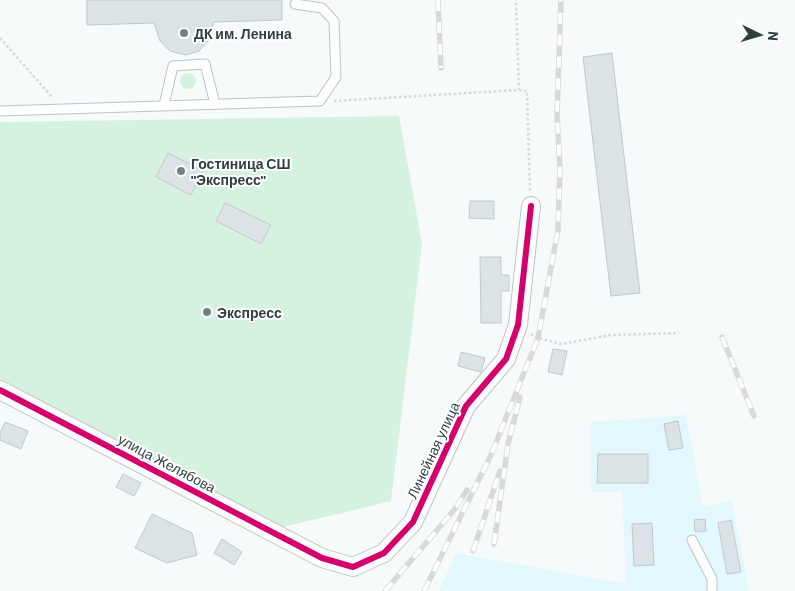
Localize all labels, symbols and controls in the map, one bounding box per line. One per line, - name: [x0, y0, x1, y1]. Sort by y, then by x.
- north arrow: [735, 10, 785, 60]
- place label: ДК им. Ленина: [194, 25, 292, 42]
- marker: ДК им. Ленина: [178, 27, 190, 39]
- text: N: [765, 31, 782, 42]
- place label: Гостиница СШ "Экспресс": [191, 155, 290, 188]
- marker: Гостиница СШ "Экспресс": [175, 165, 187, 177]
- place label: Экспресс: [217, 304, 282, 321]
- marker: Экспресс: [201, 306, 213, 318]
- street label: Линейная улица: [403, 399, 463, 501]
- street label: улица Желябова: [115, 430, 219, 496]

